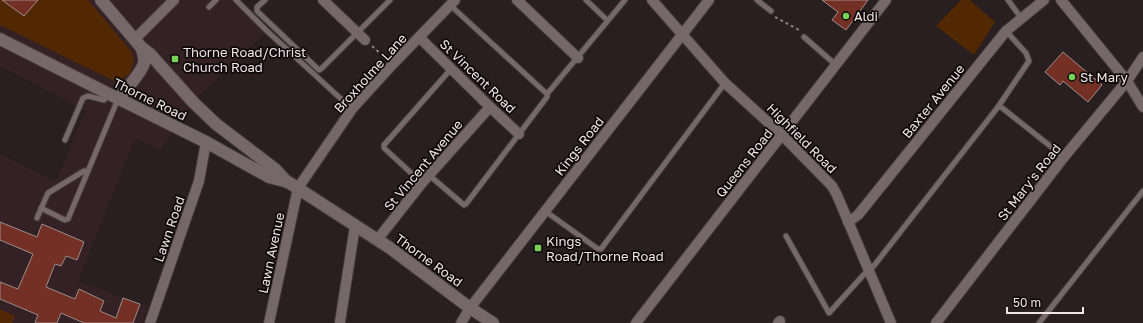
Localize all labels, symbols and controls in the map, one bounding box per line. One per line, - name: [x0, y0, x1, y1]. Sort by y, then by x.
- place label: Aldi: [854, 8, 878, 24]
- marker: Aldi: [841, 11, 851, 21]
- street label: Broxholme Lane: [330, 30, 410, 116]
- street label: St Vincent Road: [437, 36, 519, 116]
- place label: Thorne Road/Christ Church Road: [183, 44, 306, 75]
- marker: Thorne Road/Christ Church Road: [170, 54, 180, 64]
- street label: Baxter Avenue: [898, 61, 968, 141]
- place label: St Mary: [1080, 69, 1128, 85]
- marker: St Mary: [1067, 72, 1077, 82]
- street label: Thorne Road: [111, 74, 189, 124]
- street label: Highfield Road: [764, 100, 840, 176]
- street label: Kings Road: [551, 113, 607, 179]
- street label: St Vincent Avenue: [380, 116, 466, 214]
- street label: Queens Road: [712, 126, 776, 200]
- street label: St Mary's Road: [994, 140, 1064, 224]
- street label: Lawn Road: [150, 194, 188, 264]
- street label: Lawn Avenue: [255, 211, 287, 295]
- street label: Thorne Road: [392, 230, 466, 290]
- place label: Kings Road/Thorne Road: [546, 233, 664, 264]
- marker: Kings Road/Thorne Road: [533, 243, 543, 253]
- scale bar: [1007, 289, 1083, 315]
- text: 50 m: [1013, 295, 1041, 310]

